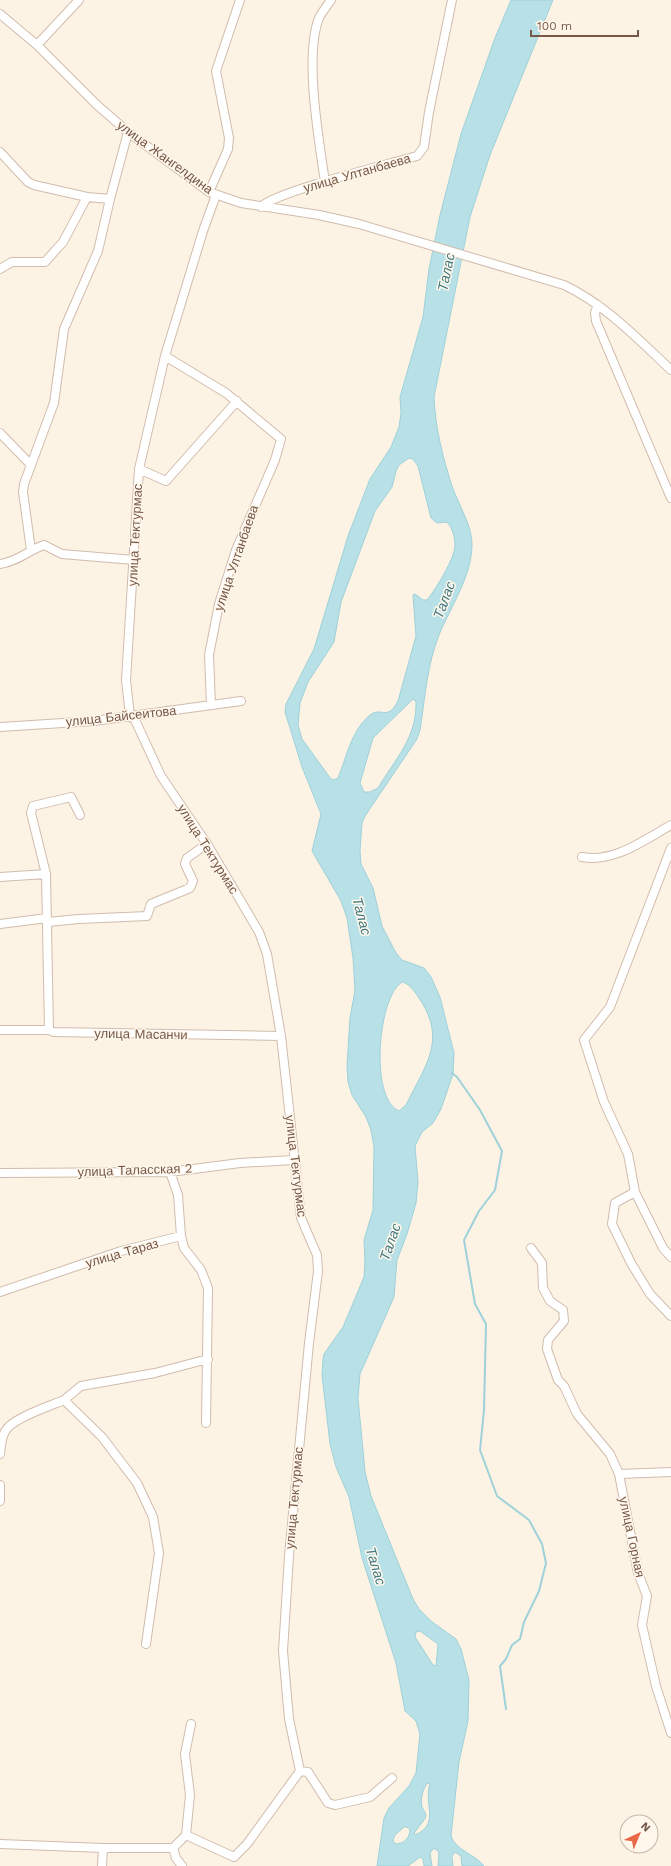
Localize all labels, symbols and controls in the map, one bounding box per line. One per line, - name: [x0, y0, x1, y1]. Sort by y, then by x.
- scale bar: [531, 12, 638, 38]
- text: 100 m: [537, 19, 572, 33]
- street label: улица Жангелдина: [114, 117, 216, 197]
- street label: улица Ултанбаева: [302, 150, 413, 196]
- water label: Талас: [434, 251, 458, 293]
- street label: улица Тектурмас: [125, 483, 145, 587]
- street label: улица Ултанбаева: [211, 502, 261, 613]
- water label: Талас: [430, 579, 458, 621]
- street label: улица Байсеитова: [65, 703, 178, 729]
- street label: улица Тектурмас: [174, 801, 242, 897]
- water label: Талас: [349, 895, 375, 937]
- street label: улица Масанчи: [94, 1026, 188, 1042]
- street label: улица Тектурмас: [282, 1114, 310, 1218]
- street label: улица Таласская 2: [77, 1161, 193, 1179]
- water label: Талас: [376, 1221, 404, 1263]
- street label: улица Тараз: [84, 1235, 160, 1271]
- street label: улица Тектурмас: [282, 1446, 306, 1550]
- street label: улица Горная: [616, 1495, 648, 1579]
- water label: Талас: [363, 1545, 389, 1587]
- north arrow: [619, 1814, 659, 1854]
- text: N: [638, 1820, 653, 1835]

